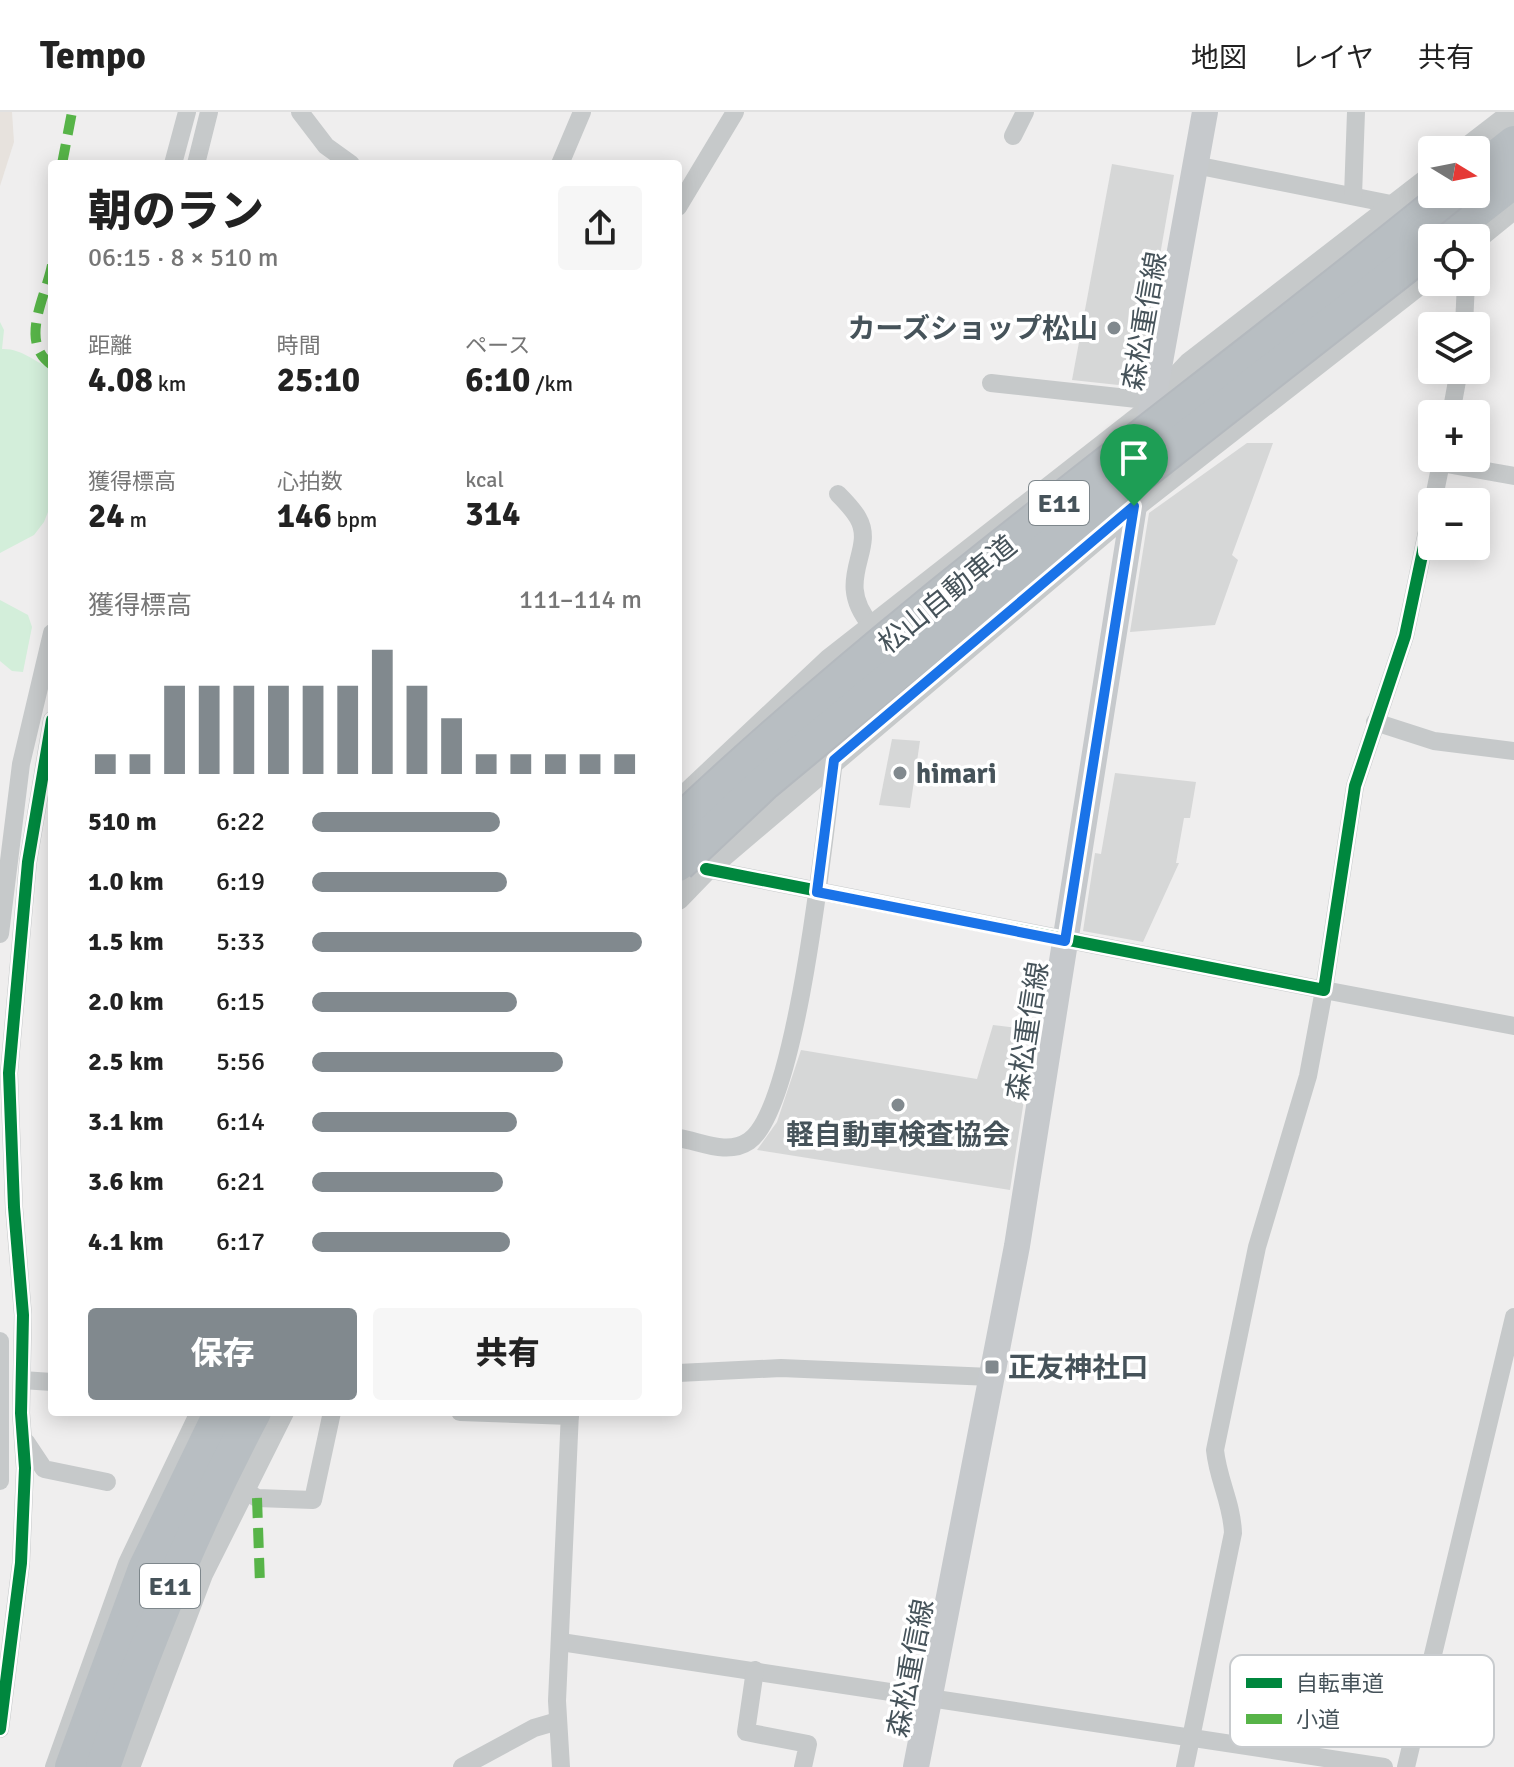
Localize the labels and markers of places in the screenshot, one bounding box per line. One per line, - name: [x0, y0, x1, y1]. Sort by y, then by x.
- place label: カーズショップ松山: [847, 312, 1098, 346]
- marker: カーズショップ松山: [1105, 319, 1123, 337]
- pin: [1100, 424, 1168, 506]
- place label: himari: [916, 757, 997, 791]
- marker: himari: [891, 764, 909, 782]
- marker: 軽自動車検査協会: [889, 1096, 907, 1114]
- place label: 軽自動車検査協会: [786, 1118, 1010, 1152]
- place label: 正友神社口: [1008, 1351, 1148, 1385]
- marker: 正友神社口: [983, 1358, 1001, 1376]

